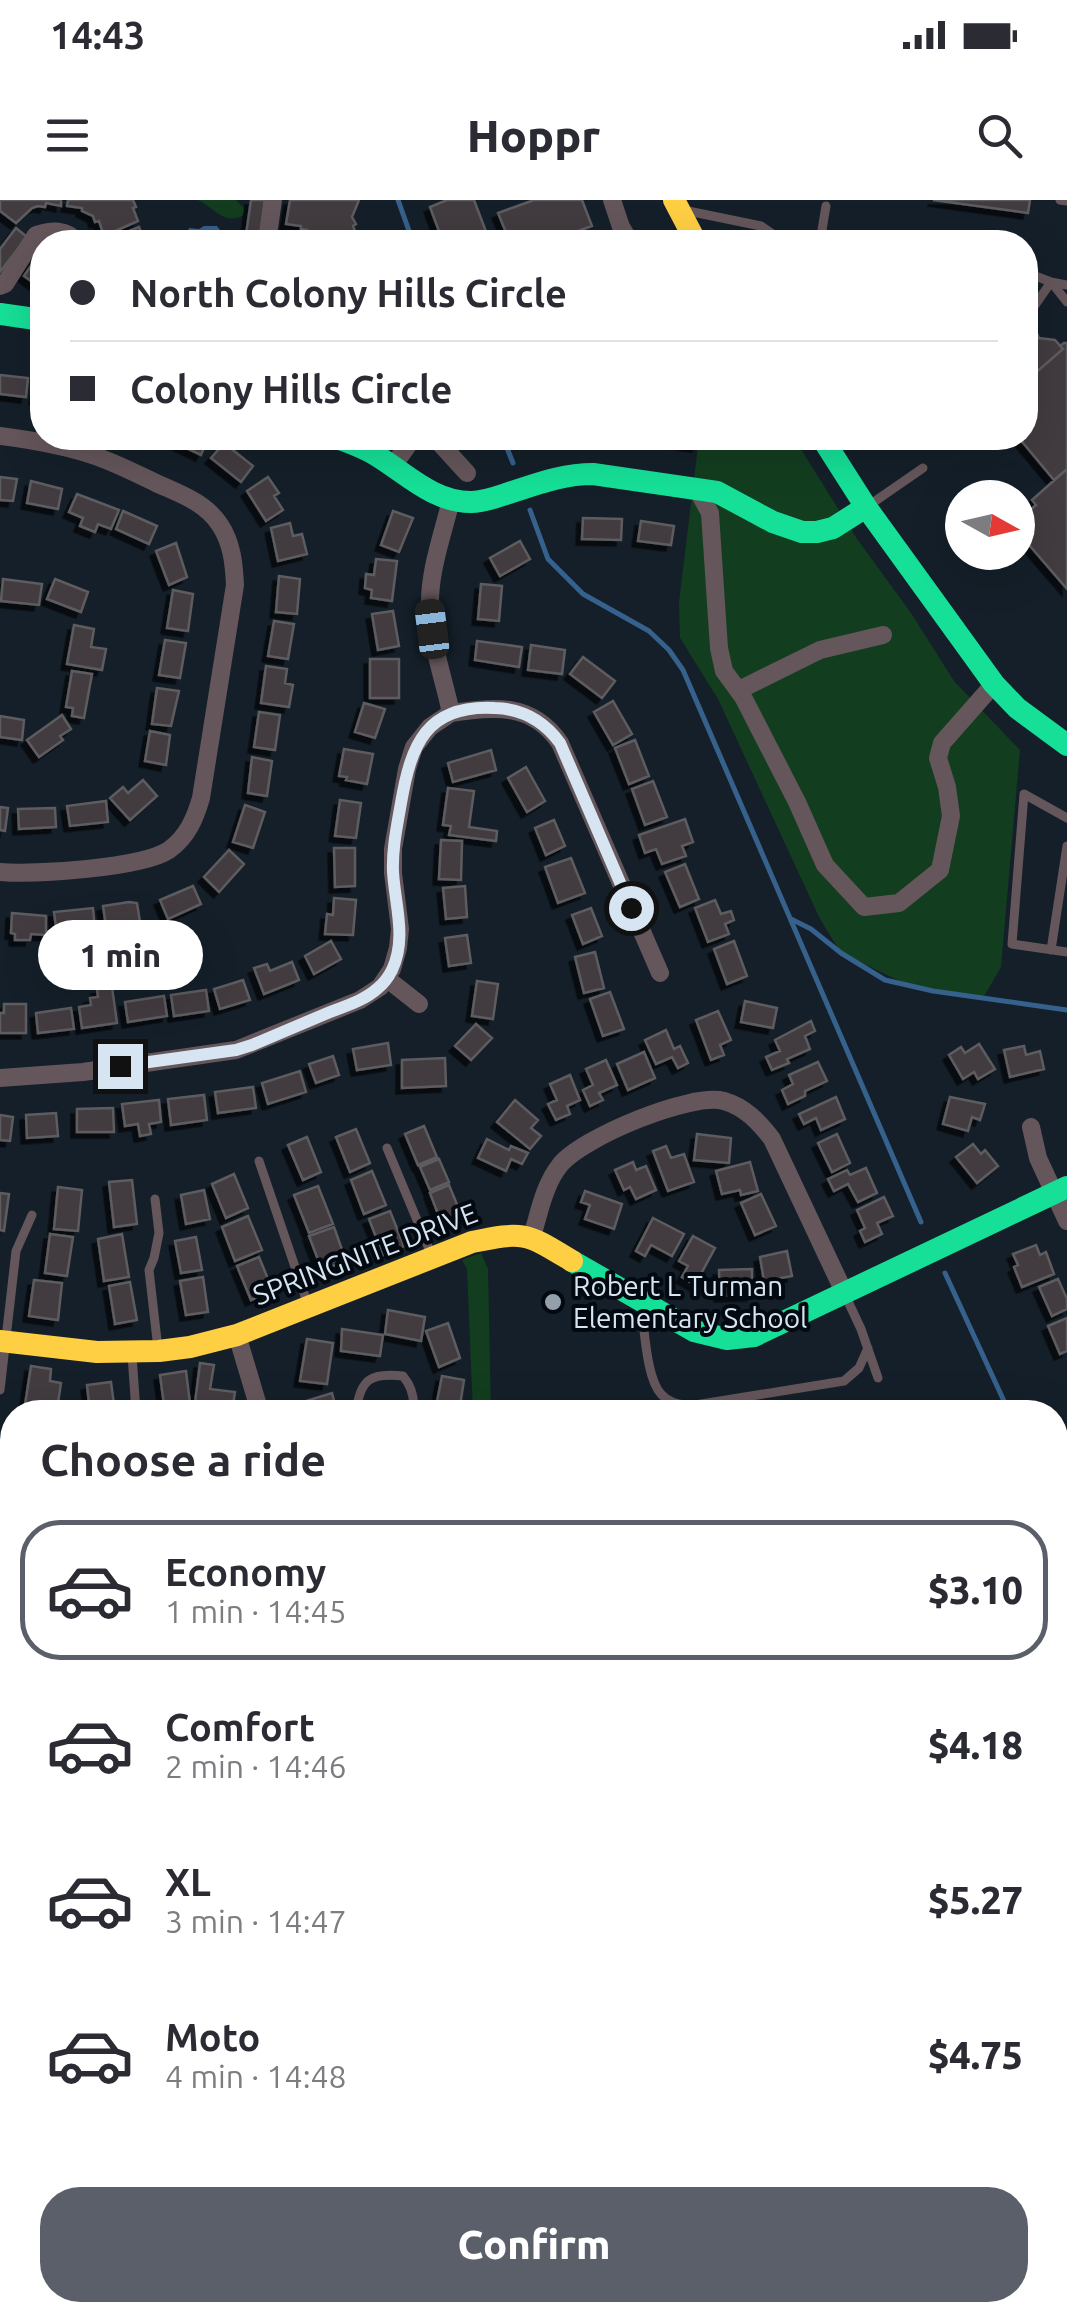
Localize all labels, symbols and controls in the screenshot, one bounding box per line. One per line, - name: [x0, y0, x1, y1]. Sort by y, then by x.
- text: 14:43: [50, 14, 145, 56]
- icon: menu: [40, 108, 95, 163]
- icon: search: [972, 108, 1027, 163]
- text: Hoppr: [467, 110, 600, 161]
- text: North Colony Hills Circle: [130, 272, 567, 314]
- text: Colony Hills Circle: [130, 368, 452, 410]
- north arrow: [945, 480, 1035, 570]
- map controls: [945, 480, 1035, 570]
- car: [413, 597, 451, 661]
- route start: [609, 886, 654, 931]
- callout: 1 min: [38, 921, 202, 991]
- text: 1 min: [80, 937, 161, 973]
- route end: [98, 1044, 143, 1089]
- street label: SPRINGNITE DRIVE: [248, 1197, 481, 1311]
- place label: Robert L Turman Elementary School: [573, 1270, 807, 1333]
- marker: Robert L Turman Elementary School: [542, 1291, 564, 1313]
- text: Choose a ride: [40, 1434, 326, 1485]
- icon: car: [45, 1545, 135, 1635]
- text: Economy: [165, 1551, 326, 1593]
- text: $3.10: [928, 1569, 1023, 1611]
- text: 1 min · 14:45: [165, 1593, 347, 1629]
- icon: car: [45, 1700, 135, 1790]
- text: Comfort: [165, 1706, 315, 1748]
- text: $4.18: [928, 1724, 1023, 1766]
- text: 2 min · 14:46: [165, 1748, 347, 1784]
- icon: car: [45, 1855, 135, 1945]
- text: XL: [165, 1861, 211, 1903]
- text: $5.27: [928, 1879, 1023, 1921]
- text: 3 min · 14:47: [165, 1903, 347, 1939]
- icon: car: [45, 2010, 135, 2100]
- text: Moto: [165, 2016, 260, 2058]
- text: $4.75: [928, 2034, 1023, 2076]
- text: 4 min · 14:48: [165, 2058, 347, 2094]
- button: Confirm: [40, 2187, 1028, 2302]

